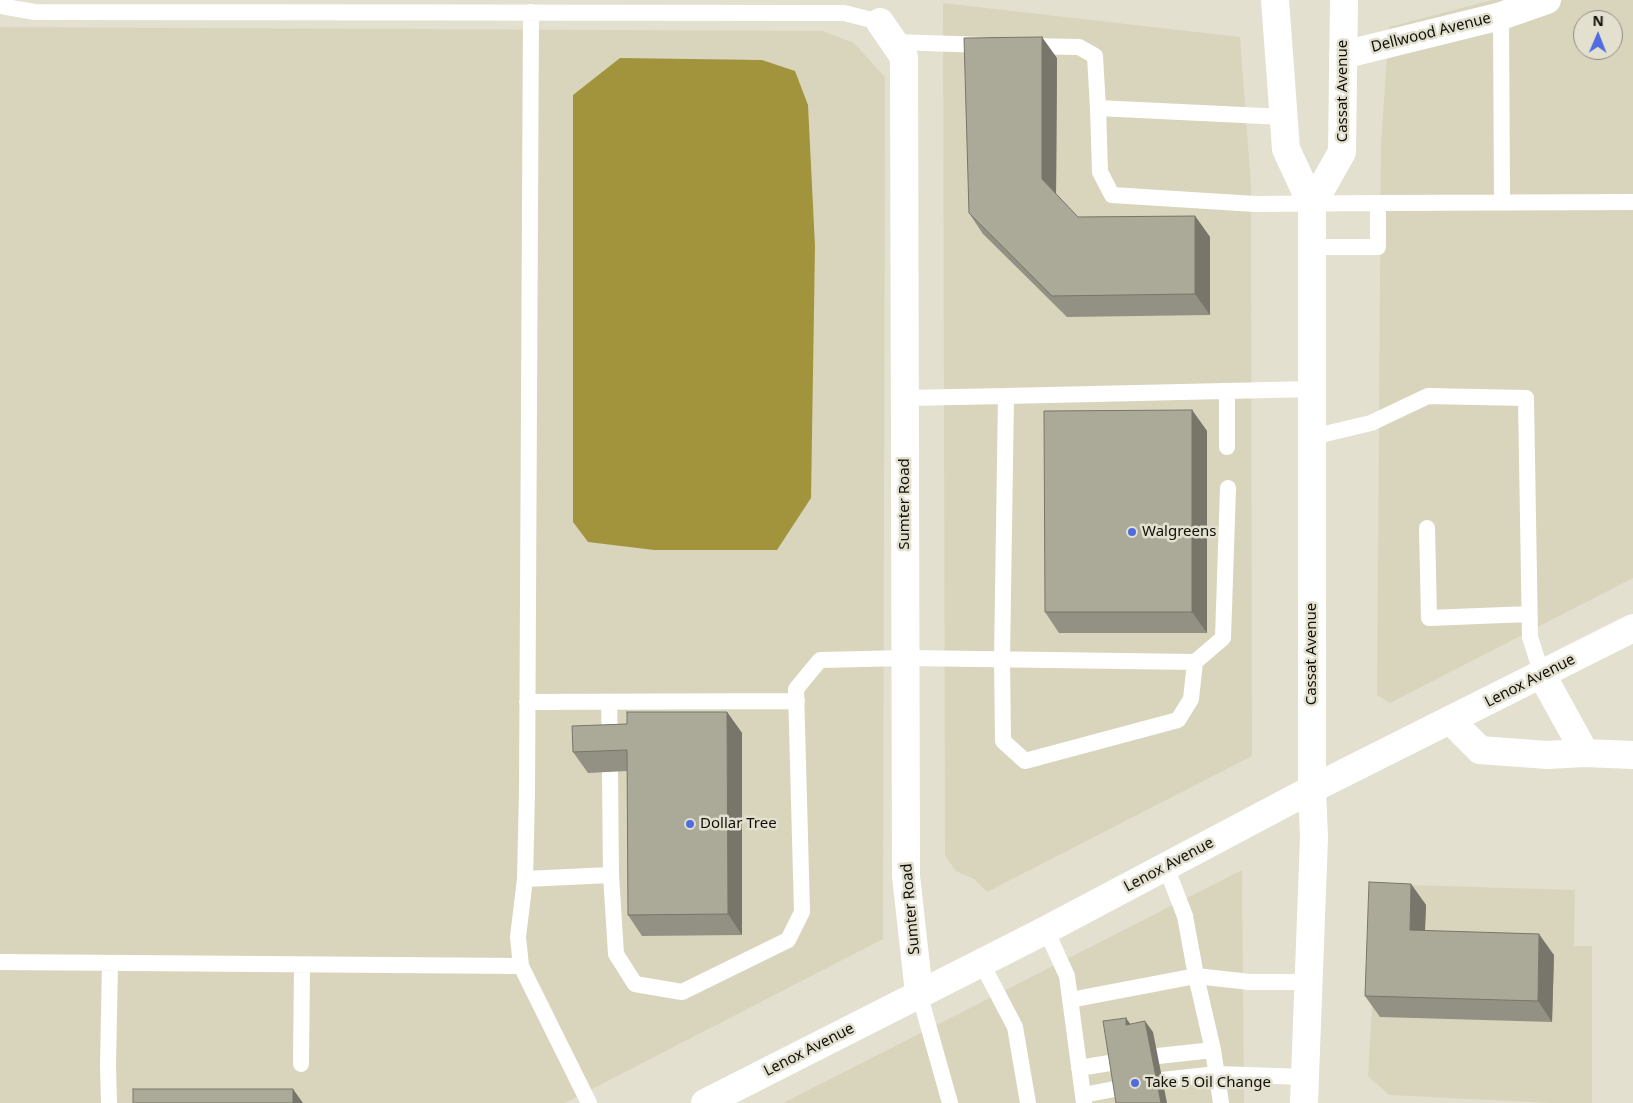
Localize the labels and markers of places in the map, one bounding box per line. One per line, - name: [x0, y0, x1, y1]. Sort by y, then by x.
- place label: Walgreens: [1142, 523, 1216, 541]
- marker: Walgreens: [1126, 526, 1138, 538]
- place label: Dollar Tree: [700, 815, 777, 833]
- marker: Dollar Tree: [684, 818, 696, 830]
- place label: Take 5 Oil Change: [1145, 1074, 1271, 1092]
- marker: Take 5 Oil Change: [1129, 1077, 1141, 1089]

